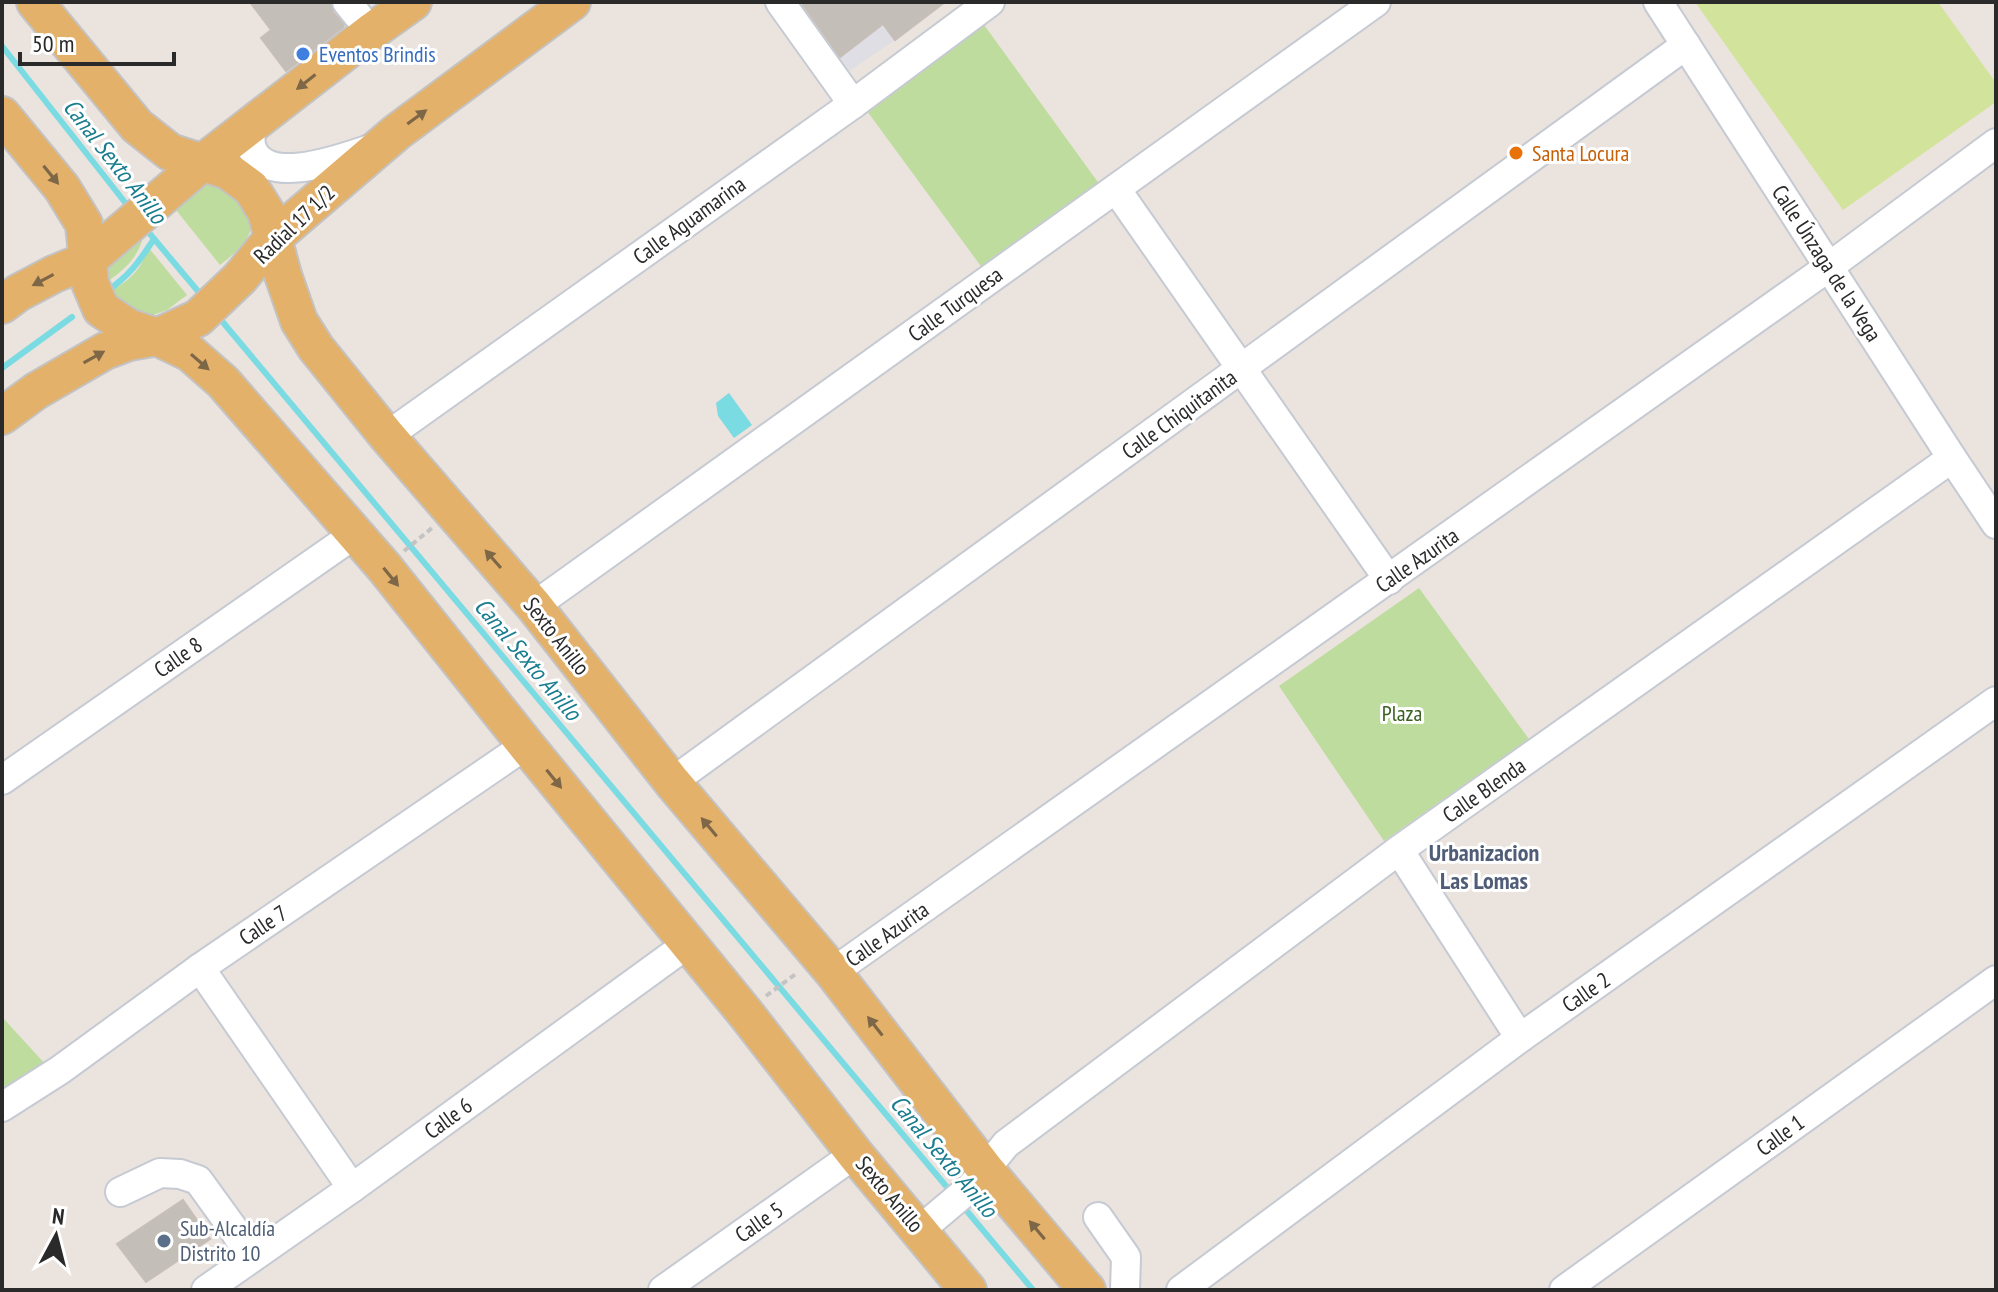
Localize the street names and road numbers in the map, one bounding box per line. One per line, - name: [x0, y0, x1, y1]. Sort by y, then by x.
- street label: Calle Aguamarina: [627, 170, 751, 270]
- street label: Radial 17 1/2: [248, 178, 340, 270]
- street label: Calle Únzaga de la Vega: [1766, 179, 1888, 347]
- street label: Calle Turquesa: [902, 260, 1008, 348]
- street label: Calle Chiquitanita: [1116, 363, 1242, 465]
- street label: Calle Azurita: [1370, 521, 1464, 599]
- street label: Sexto Anillo: [518, 591, 596, 681]
- street label: Calle 8: [148, 630, 208, 684]
- street label: Calle Blenda: [1437, 751, 1531, 829]
- street label: Calle Azurita: [840, 895, 934, 973]
- street label: Calle 7: [233, 899, 293, 951]
- street label: Calle 2: [1556, 965, 1616, 1019]
- street label: Calle 6: [419, 1091, 477, 1145]
- street label: Calle 1: [1751, 1108, 1809, 1162]
- street label: Sexto Anillo: [850, 1150, 930, 1238]
- street label: Calle 5: [729, 1195, 789, 1249]

